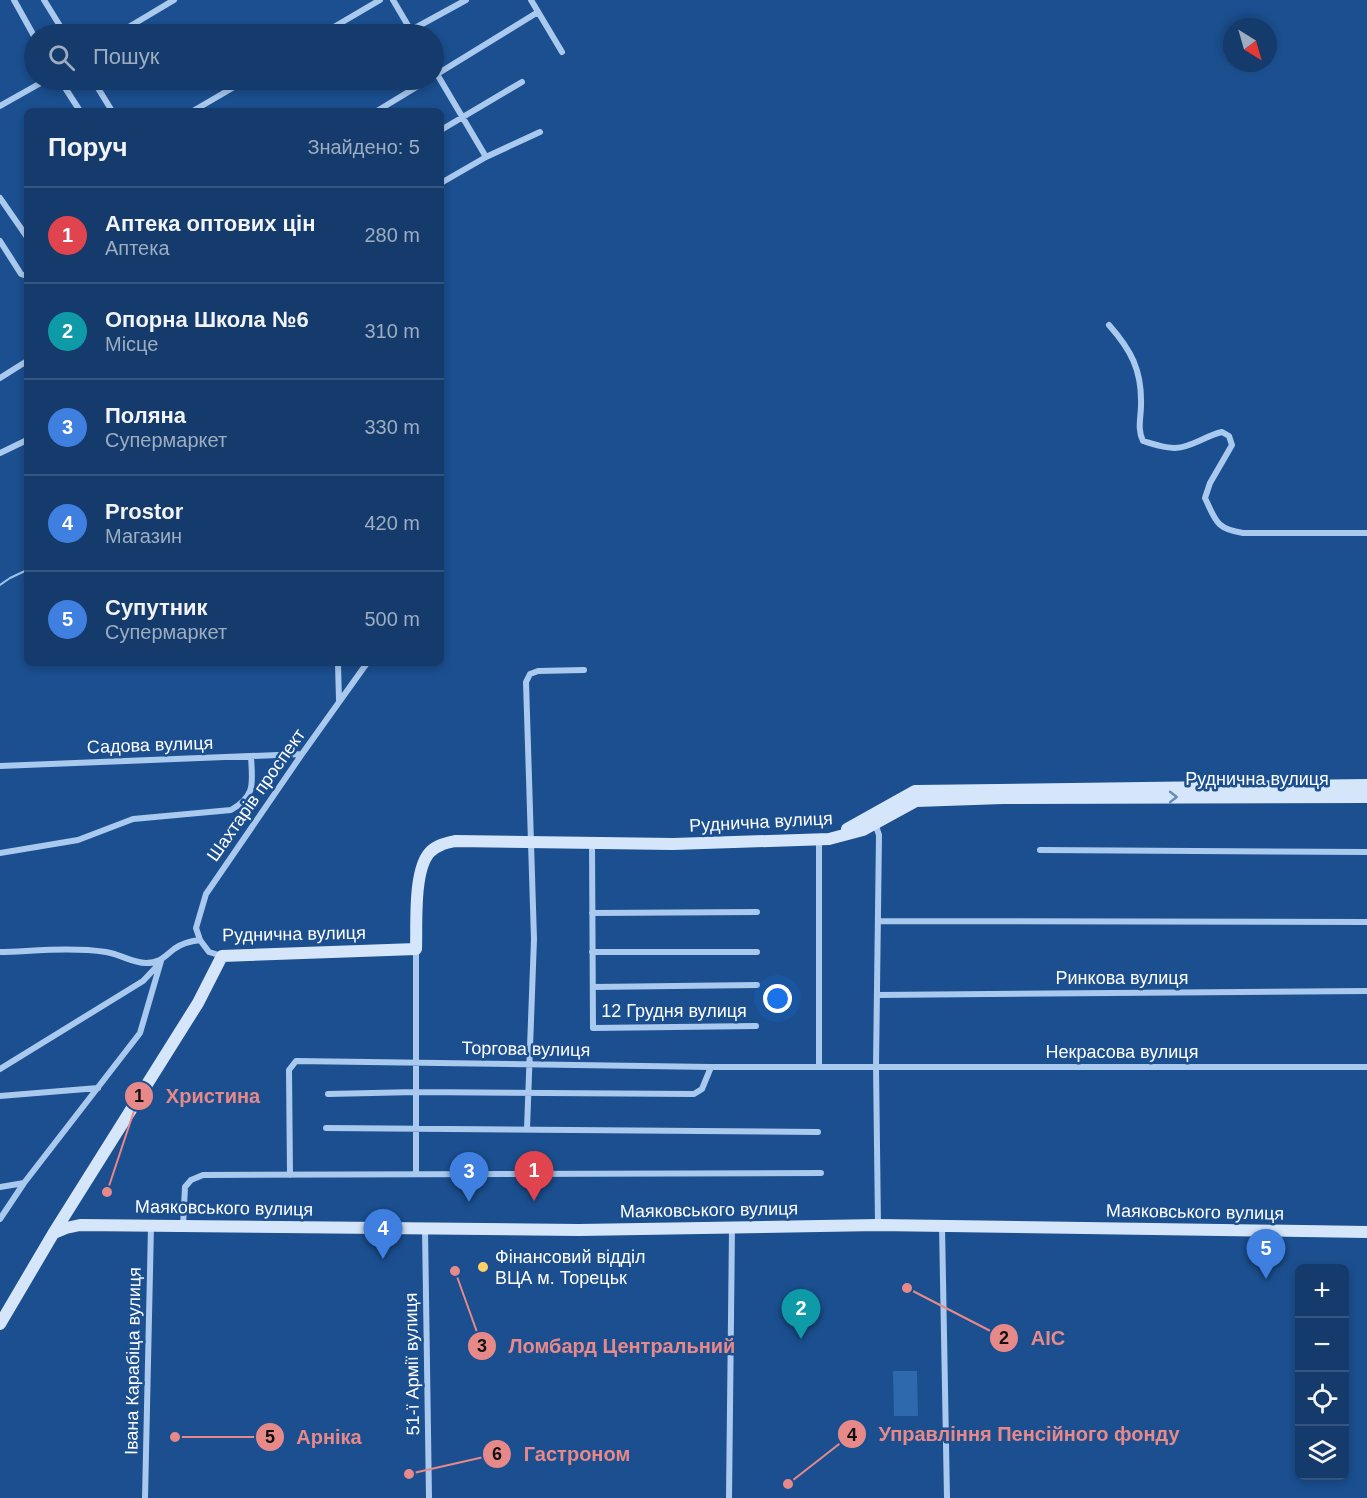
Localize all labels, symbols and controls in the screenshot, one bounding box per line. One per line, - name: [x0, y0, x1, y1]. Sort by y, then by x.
- north arrow: [1223, 18, 1277, 72]
- search box: [24, 24, 444, 90]
- icon: search: [45, 41, 78, 74]
- text: Пошук: [93, 44, 159, 69]
- text: Поруч: [48, 132, 128, 162]
- text: Знайдено: 5: [307, 136, 420, 158]
- text: Аптека оптових цін: [105, 211, 316, 236]
- text: 1: [62, 224, 73, 246]
- text: 280 m: [364, 224, 420, 246]
- text: Аптека: [105, 237, 170, 259]
- text: Опорна Школа №6: [105, 307, 309, 332]
- text: 2: [62, 320, 73, 342]
- text: 310 m: [364, 320, 420, 342]
- text: Місце: [105, 333, 158, 355]
- text: Поляна: [105, 403, 186, 428]
- text: 3: [62, 416, 73, 438]
- text: 330 m: [364, 416, 420, 438]
- text: Супермаркет: [105, 429, 227, 451]
- text: Prostor: [105, 499, 183, 524]
- text: 4: [62, 512, 73, 534]
- text: 420 m: [364, 512, 420, 534]
- text: Магазин: [105, 525, 182, 547]
- text: Супутник: [105, 595, 208, 620]
- text: 5: [62, 608, 73, 630]
- text: 500 m: [364, 608, 420, 630]
- text: Супермаркет: [105, 621, 227, 643]
- street label: Шахтарів проспект: [203, 725, 309, 865]
- street label: Садова вулиця: [86, 733, 214, 757]
- street label: Руднична вулиця: [1185, 769, 1329, 789]
- one-way arrow: [1168, 791, 1177, 803]
- street label: Руднична вулиця: [689, 808, 833, 836]
- street label: Руднична вулиця: [222, 923, 366, 945]
- street label: Ринкова вулиця: [1056, 968, 1188, 988]
- your location: [763, 984, 792, 1013]
- street label: 12 Грудня вулиця: [601, 1001, 747, 1021]
- street label: Торгова вулиця: [462, 1038, 590, 1060]
- street label: Некрасова вулиця: [1046, 1042, 1198, 1062]
- callout: Христина: [124, 1077, 272, 1115]
- text: Христина: [166, 1085, 261, 1107]
- text: 1: [134, 1086, 144, 1106]
- pin: 3: [450, 1152, 488, 1202]
- pin: 1: [514, 1152, 554, 1201]
- street label: Маяковського вулиця: [135, 1196, 313, 1220]
- street label: Маяковського вулиця: [620, 1198, 798, 1222]
- street label: Маяковського вулиця: [1106, 1200, 1284, 1224]
- pin: 4: [364, 1210, 403, 1259]
- pin: 5: [1246, 1230, 1286, 1279]
- place label: Фінансовий відділ ВЦА м. Торецьк: [495, 1247, 646, 1288]
- marker: Фінансовий відділ ВЦА м. Торецьк: [476, 1260, 490, 1274]
- map controls: [1295, 1264, 1349, 1480]
- button: +: [1295, 1264, 1349, 1318]
- street label: Івана Карабіца вулиця: [121, 1267, 145, 1455]
- pin: 2: [782, 1290, 820, 1339]
- street label: 51-ї Армії вулиця: [401, 1292, 423, 1436]
- button: −: [1295, 1318, 1349, 1372]
- callout: АІС: [989, 1319, 1077, 1357]
- callout: Ломбард Центральний: [467, 1327, 747, 1365]
- text: АІС: [1031, 1327, 1065, 1349]
- text: 2: [999, 1328, 1009, 1348]
- text: Ломбард Центральний: [509, 1335, 735, 1357]
- text: 3: [477, 1336, 487, 1356]
- button: locate: [1295, 1372, 1349, 1426]
- callout: Управління Пенсійного фонду: [837, 1415, 1192, 1453]
- callout: Арніка: [255, 1418, 374, 1456]
- text: Управління Пенсійного фонду: [878, 1423, 1180, 1445]
- text: 4: [847, 1425, 857, 1445]
- text: Арніка: [296, 1426, 363, 1448]
- button: layers: [1295, 1426, 1349, 1480]
- text: 5: [265, 1427, 275, 1447]
- callout: Гастроном: [482, 1435, 643, 1473]
- text: Гастроном: [524, 1443, 630, 1465]
- text: 6: [492, 1444, 502, 1464]

